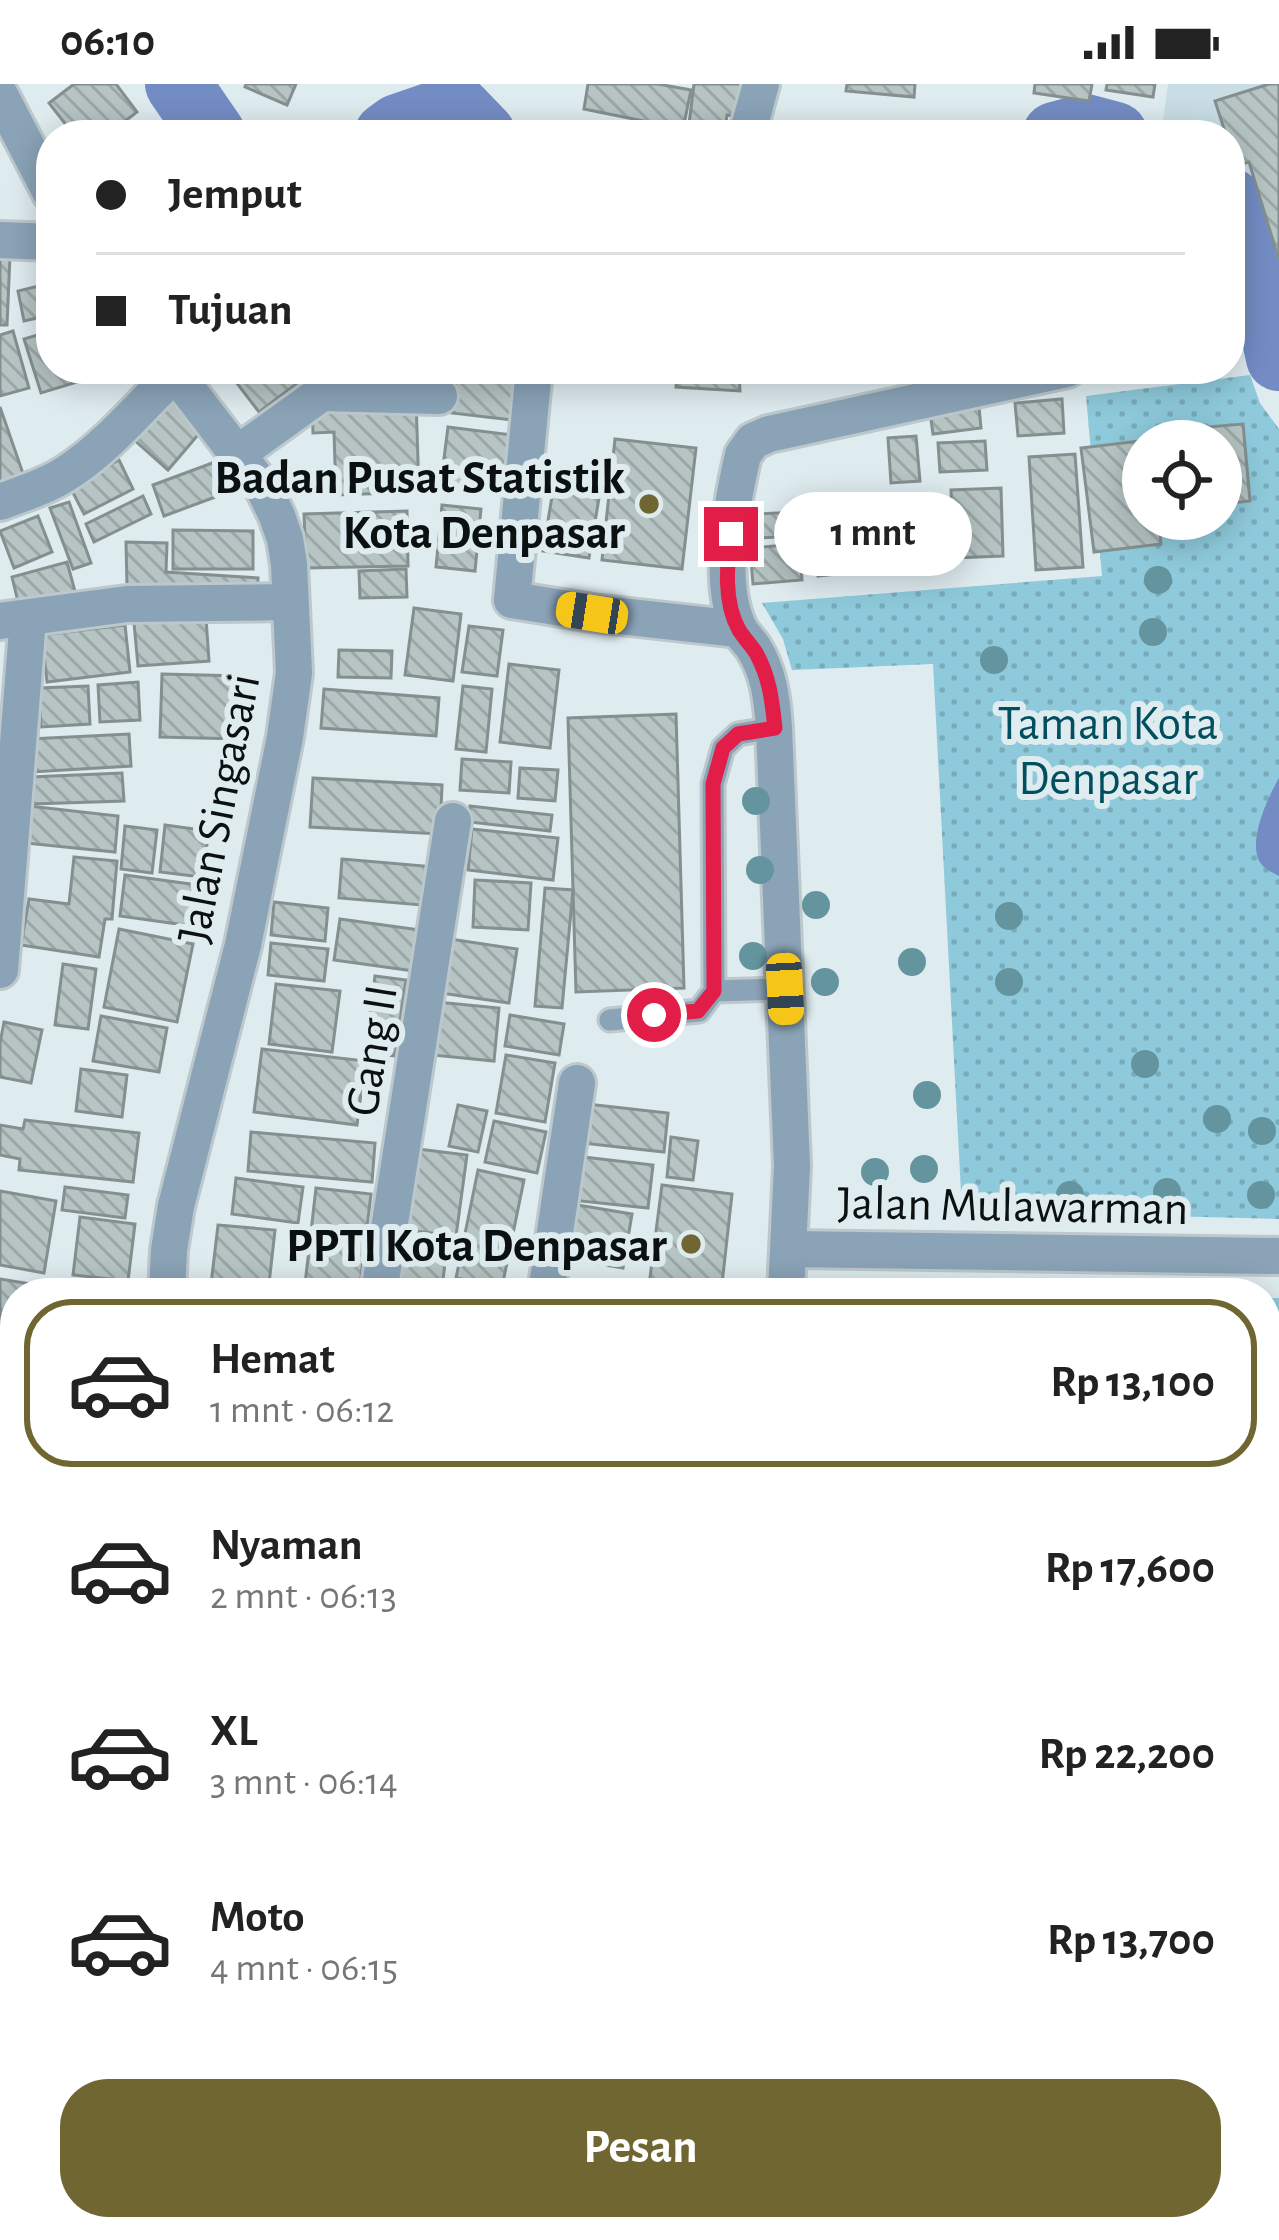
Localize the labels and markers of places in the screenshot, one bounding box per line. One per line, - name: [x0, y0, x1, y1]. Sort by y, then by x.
- place label: Badan Pusat Statistik Kota Denpasar: [214, 455, 625, 558]
- marker: Badan Pusat Statistik Kota Denpasar: [636, 491, 662, 517]
- place label: PPTI Kota Denpasar: [286, 1223, 667, 1271]
- marker: PPTI Kota Denpasar: [678, 1231, 704, 1257]

